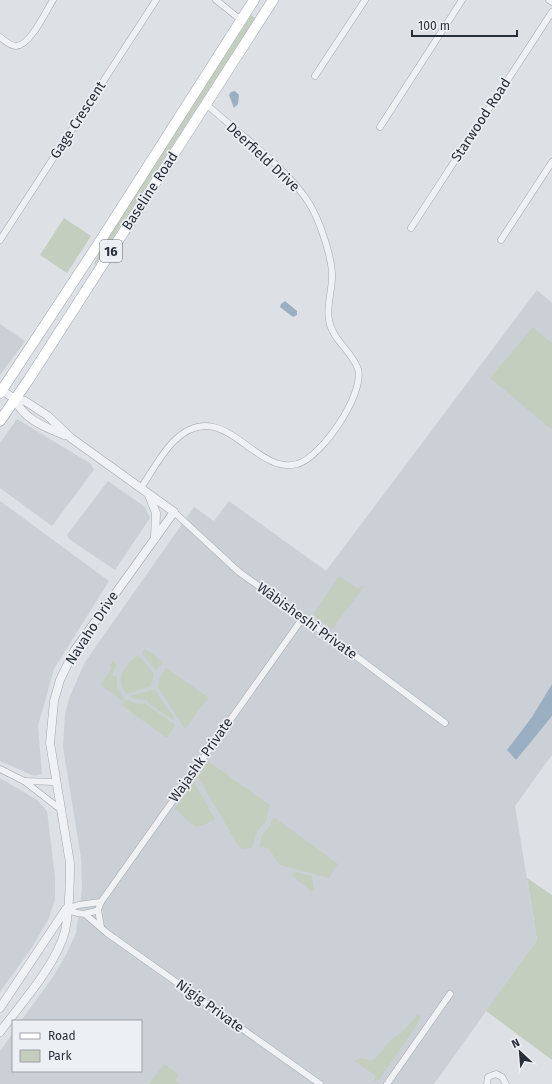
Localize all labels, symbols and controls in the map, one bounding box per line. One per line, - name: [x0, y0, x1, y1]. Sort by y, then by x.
- scale bar: [412, 12, 517, 38]
- text: 100 m: [418, 19, 450, 33]
- street label: Starwood Road: [448, 75, 514, 165]
- street label: Gage Crescent: [47, 77, 110, 162]
- street label: Deerfield Drive: [223, 119, 303, 195]
- street label: Baseline Road: [118, 149, 182, 233]
- road number: 16: [100, 240, 122, 262]
- street label: Wàbisheshì Private: [254, 579, 360, 663]
- street label: Navaho Drive: [62, 588, 122, 668]
- street label: Wajashk Private: [165, 714, 237, 806]
- street label: Nigig Private: [173, 976, 247, 1036]
- legend: [12, 1020, 142, 1072]
- text: Road: [48, 1029, 76, 1043]
- north arrow: [500, 1032, 540, 1072]
- text: N: [510, 1036, 522, 1051]
- text: Park: [48, 1049, 72, 1063]

